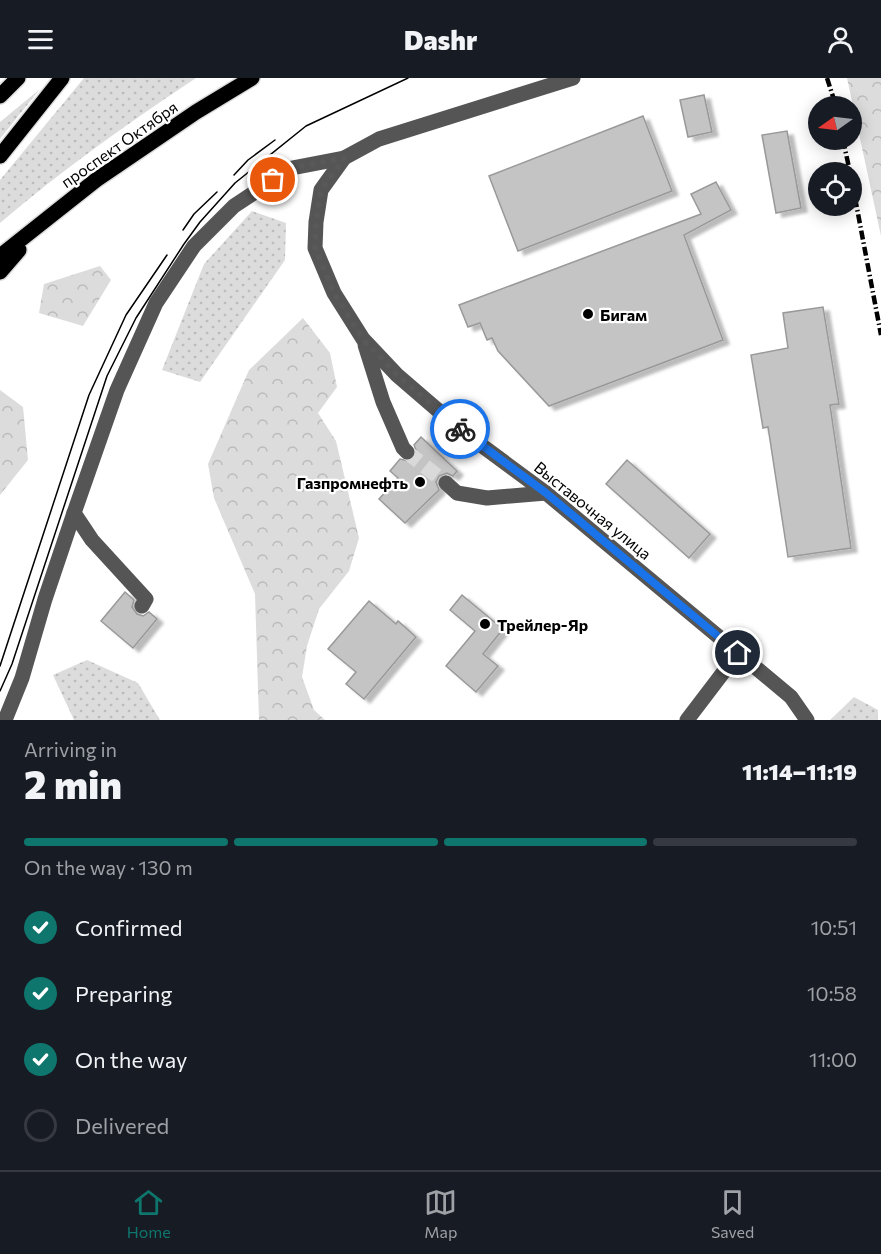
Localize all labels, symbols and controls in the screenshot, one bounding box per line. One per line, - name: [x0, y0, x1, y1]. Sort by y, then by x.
- icon: menu: [24, 23, 57, 56]
- text: Dashr: [404, 23, 477, 56]
- icon: person: [824, 23, 857, 56]
- north arrow: [808, 96, 862, 150]
- map controls: [808, 96, 862, 216]
- street label: проспект Октября: [57, 97, 181, 191]
- pin: [247, 154, 298, 205]
- button: locate: [808, 162, 862, 216]
- icon: bag: [256, 163, 289, 196]
- place label: Бигам: [600, 305, 647, 324]
- marker: Бигам: [581, 307, 595, 321]
- courier: [430, 399, 490, 459]
- icon: bike: [444, 413, 477, 446]
- street label: Выставочная улица: [531, 457, 655, 563]
- place label: Газпромнефть: [297, 473, 408, 492]
- marker: Газпромнефть: [413, 475, 427, 489]
- place label: Трейлер-Яр: [497, 615, 588, 634]
- marker: Трейлер-Яр: [478, 617, 492, 631]
- pin: [712, 627, 763, 678]
- icon: home: [721, 636, 754, 669]
- text: Arriving in: [24, 737, 117, 761]
- text: 11:14–11:19: [742, 758, 857, 785]
- text: 2 min: [24, 759, 122, 807]
- text: On the way · 130 m: [24, 855, 193, 879]
- icon: check: [24, 911, 57, 944]
- text: Confirmed: [75, 914, 182, 941]
- text: 10:51: [811, 915, 857, 939]
- icon: check: [24, 977, 57, 1010]
- text: Preparing: [75, 980, 172, 1007]
- text: 10:58: [807, 981, 857, 1005]
- icon: check: [24, 1043, 57, 1076]
- text: On the way: [75, 1046, 187, 1073]
- text: 11:00: [809, 1047, 857, 1071]
- text: Delivered: [75, 1112, 169, 1139]
- tab: Home: [127, 1186, 171, 1241]
- tab: Map: [424, 1186, 457, 1241]
- tab: Saved: [711, 1186, 754, 1241]

